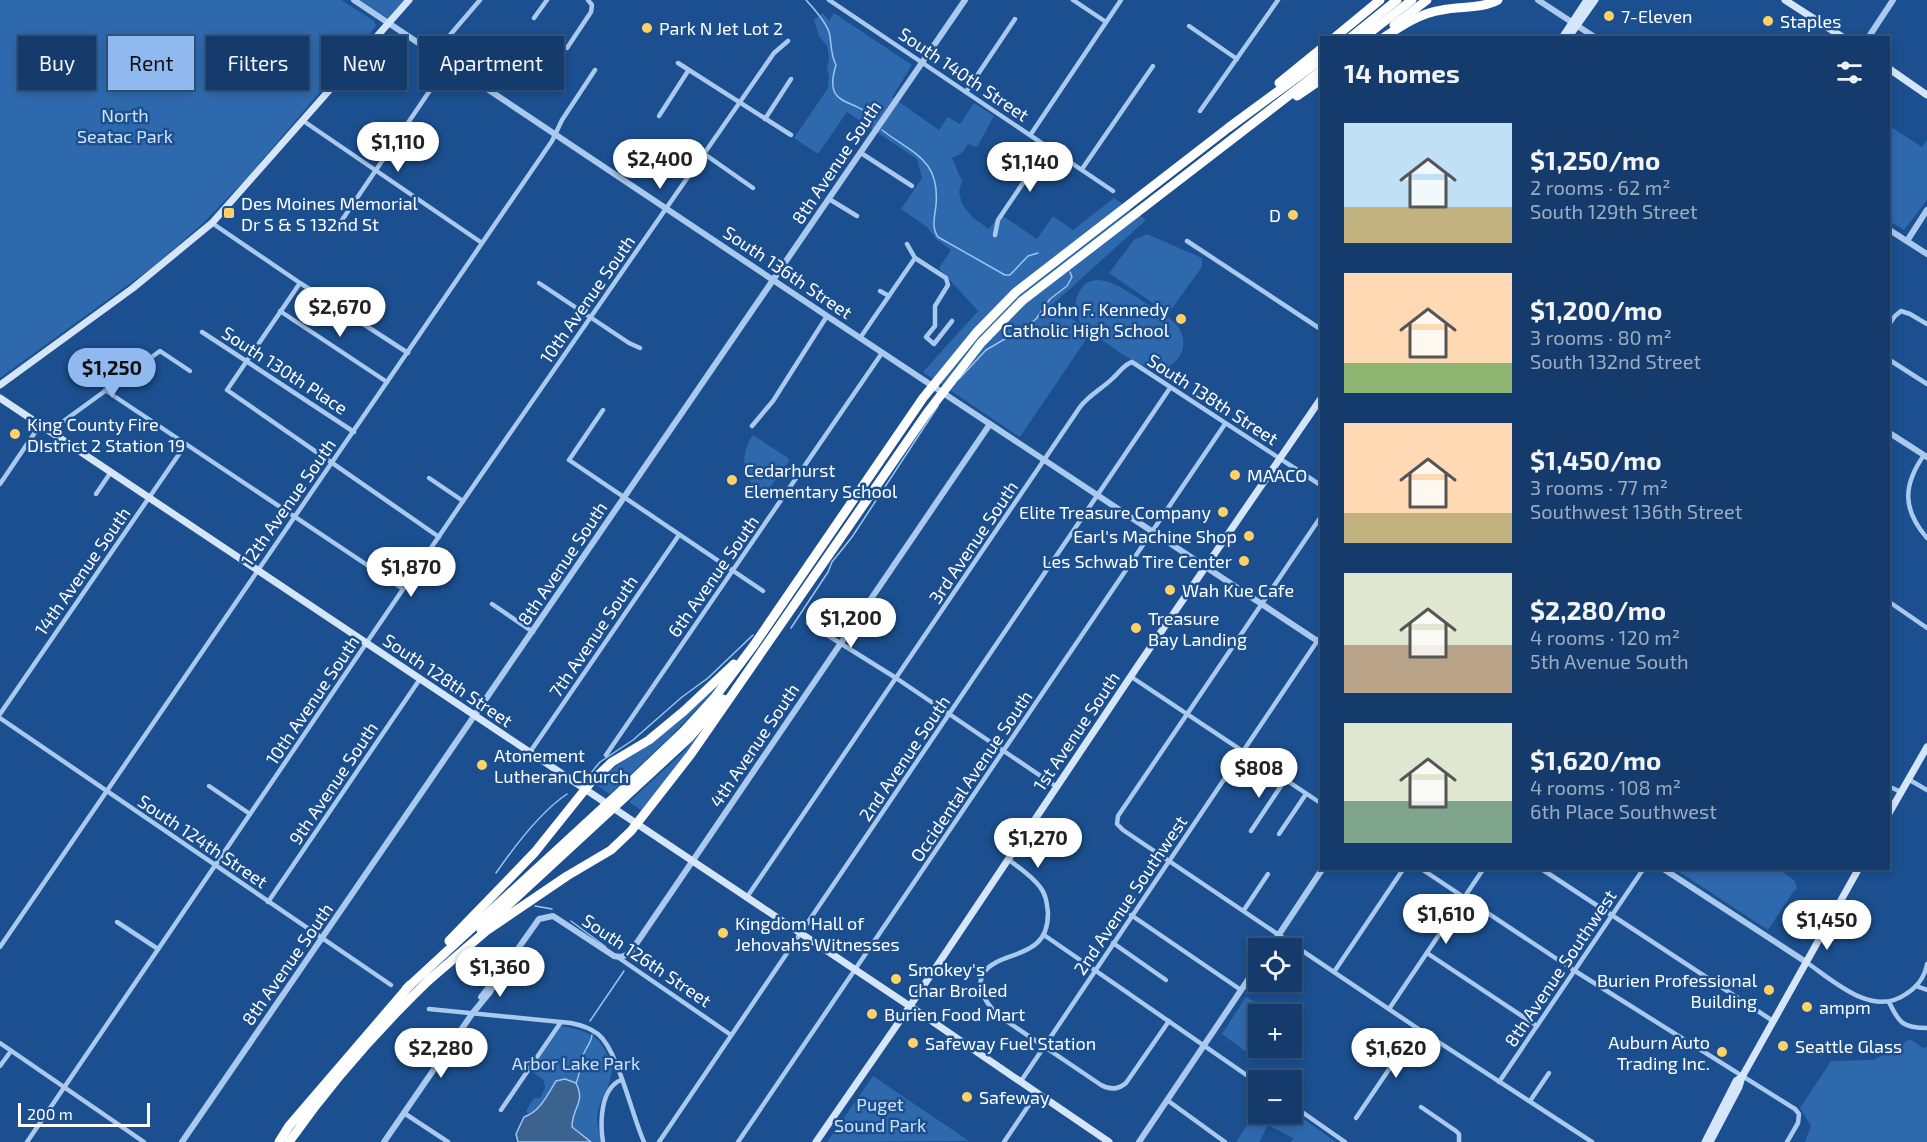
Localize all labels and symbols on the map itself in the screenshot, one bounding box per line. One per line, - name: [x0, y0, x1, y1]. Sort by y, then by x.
- place label: 7-Eleven: [1621, 5, 1693, 27]
- marker: 7-Eleven: [1602, 9, 1616, 23]
- place label: Staples: [1780, 10, 1841, 32]
- marker: Staples: [1761, 14, 1775, 28]
- place label: Park N Jet Lot 2: [659, 17, 783, 39]
- marker: Park N Jet Lot 2: [640, 21, 654, 35]
- street label: South 140th Street: [895, 22, 1033, 126]
- street label: 8th Avenue South: [787, 96, 885, 228]
- park label: North Seatac Park: [77, 104, 173, 147]
- pin: $1,110: [349, 122, 447, 173]
- pin: $2,400: [611, 139, 709, 190]
- pin: $1,140: [981, 142, 1079, 193]
- place label: Des Moines Memorial Dr S & S 132nd St: [241, 192, 419, 235]
- place label: D: [1269, 204, 1281, 226]
- marker: Des Moines Memorial Dr S & S 132nd St: [222, 206, 236, 220]
- marker: D: [1286, 208, 1300, 222]
- street label: South 136th Street: [719, 221, 857, 323]
- street label: 10th Avenue South: [535, 231, 639, 367]
- pin: $2,670: [291, 287, 389, 338]
- place label: John F. Kennedy Catholic High School: [1003, 298, 1170, 341]
- marker: John F. Kennedy Catholic High School: [1174, 312, 1188, 326]
- street label: South 130th Place: [218, 321, 352, 419]
- pin: $1,250: [63, 348, 161, 399]
- street label: South 138th Street: [1144, 349, 1283, 450]
- place label: King County Fire DIstrict 2 Station 19: [27, 413, 185, 456]
- marker: King County Fire DIstrict 2 Station 19: [8, 427, 22, 441]
- street label: 12th Avenue South: [236, 434, 340, 570]
- place label: Cedarhurst Elementary School: [744, 459, 898, 502]
- place label: MAACO: [1247, 464, 1307, 486]
- marker: MAACO: [1228, 468, 1242, 482]
- marker: Cedarhurst Elementary School: [725, 473, 739, 487]
- street label: 3rd Avenue South: [924, 477, 1022, 607]
- street label: 8th Avenue South: [513, 497, 611, 629]
- place label: Elite Treasure Company: [1019, 501, 1211, 523]
- street label: 14th Avenue South: [30, 503, 134, 639]
- marker: Elite Treasure Company: [1216, 505, 1230, 519]
- street label: 6th Avenue South: [663, 511, 763, 641]
- place label: Earl's Machine Shop: [1073, 525, 1237, 547]
- marker: Earl's Machine Shop: [1242, 529, 1256, 543]
- pin: $1,870: [362, 547, 460, 598]
- place label: Les Schwab Tire Center: [1042, 550, 1232, 572]
- marker: Les Schwab Tire Center: [1237, 554, 1251, 568]
- street label: 7th Avenue South: [544, 571, 642, 701]
- place label: Wah Kue Cafe: [1182, 579, 1294, 601]
- marker: Wah Kue Cafe: [1163, 583, 1177, 597]
- pin: $1,200: [802, 598, 900, 649]
- place label: Treasure Bay Landing: [1148, 607, 1247, 650]
- marker: Treasure Bay Landing: [1129, 621, 1143, 635]
- street label: South 128th Street: [379, 629, 517, 732]
- street label: 10th Avenue South: [261, 631, 363, 769]
- street label: 1st Avenue South: [1028, 667, 1124, 795]
- street label: 4th Avenue South: [705, 679, 803, 811]
- street label: Occidental Avenue South: [905, 686, 1037, 866]
- street label: 2nd Avenue South: [854, 691, 954, 825]
- street label: 9th Avenue South: [284, 717, 382, 849]
- place label: Atonement Lutheran Church: [494, 744, 629, 787]
- pin: $808: [1223, 748, 1295, 799]
- marker: Atonement Lutheran Church: [475, 758, 489, 772]
- street label: South 124th Street: [134, 789, 272, 893]
- street label: 2nd Avenue Southwest: [1069, 811, 1192, 979]
- pin: $1,270: [989, 818, 1087, 869]
- street label: 8th Avenue Southwest: [1499, 885, 1621, 1051]
- pin: $1,610: [1397, 894, 1495, 945]
- street label: 8th Avenue South: [237, 899, 337, 1029]
- pin: $1,450: [1778, 900, 1876, 951]
- street label: South 126th Street: [578, 909, 716, 1011]
- place label: Kingdom Hall of Jehovahs Witnesses: [735, 912, 900, 955]
- marker: Kingdom Hall of Jehovahs Witnesses: [716, 926, 730, 940]
- pin: $1,360: [451, 947, 549, 998]
- place label: Smokey's Char Broiled: [908, 958, 1008, 1001]
- place label: Burien Professional Building: [1597, 969, 1758, 1012]
- marker: Smokey's Char Broiled: [889, 972, 903, 986]
- marker: Burien Professional Building: [1762, 983, 1776, 997]
- place label: ampm: [1819, 996, 1871, 1018]
- marker: ampm: [1800, 1000, 1814, 1014]
- place label: Burien Food Mart: [884, 1003, 1025, 1025]
- marker: Burien Food Mart: [865, 1007, 879, 1021]
- pin: $2,280: [392, 1028, 490, 1079]
- pin: $1,620: [1347, 1028, 1445, 1079]
- place label: Auburn Auto Trading Inc.: [1608, 1031, 1710, 1074]
- place label: Safeway Fuel Station: [925, 1032, 1096, 1054]
- place label: Seattle Glass: [1795, 1035, 1902, 1057]
- marker: Safeway Fuel Station: [906, 1036, 920, 1050]
- marker: Seattle Glass: [1776, 1039, 1790, 1053]
- marker: Auburn Auto Trading Inc.: [1715, 1045, 1729, 1059]
- park label: Arbor Lake Park: [512, 1052, 640, 1074]
- place label: Safeway: [979, 1086, 1050, 1108]
- marker: Safeway: [960, 1090, 974, 1104]
- park label: Puget Sound Park: [834, 1093, 926, 1136]
- scale bar: [18, 1100, 150, 1128]

